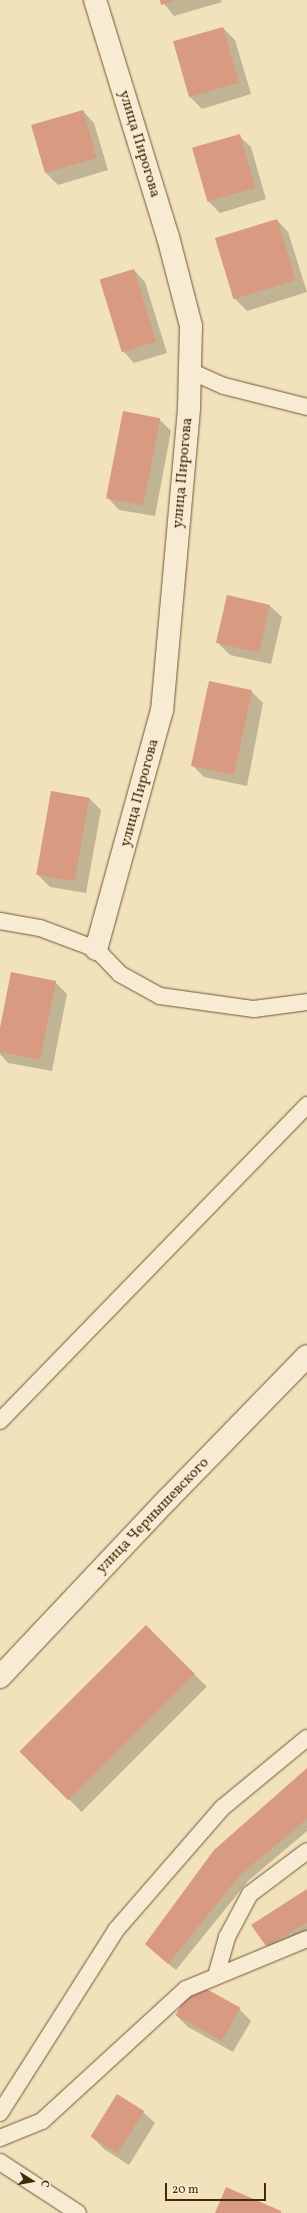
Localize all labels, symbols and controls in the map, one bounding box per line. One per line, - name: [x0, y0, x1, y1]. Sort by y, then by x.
- street label: улица Пирогова: [114, 88, 164, 200]
- street label: улица Пирогова: [169, 417, 197, 529]
- street label: улица Пирогова: [117, 737, 163, 849]
- street label: улица Чернышевского: [93, 1454, 213, 1578]
- north arrow: [12, 2161, 52, 2201]
- scale bar: [167, 2175, 268, 2201]
- text: С: [36, 2178, 52, 2188]
- text: 20 m: [172, 2182, 199, 2198]

